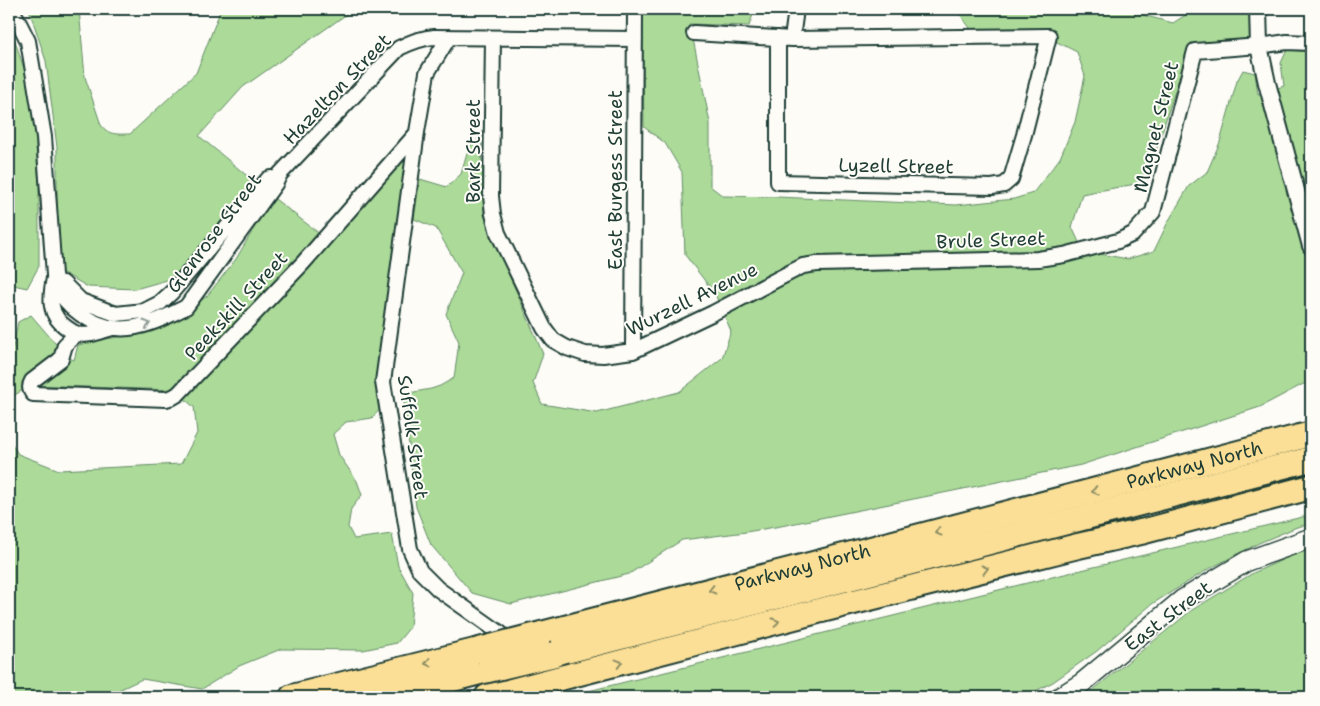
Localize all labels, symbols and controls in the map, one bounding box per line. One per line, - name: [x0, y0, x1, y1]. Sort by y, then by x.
- street label: Hazelton Street: [277, 28, 397, 150]
- street label: Magnet Street: [1128, 59, 1184, 195]
- street label: East Burgess Street: [603, 90, 628, 270]
- street label: Bark Street: [461, 99, 486, 203]
- street label: Lyzell Street: [838, 152, 954, 180]
- street label: Glenrose Street: [161, 168, 267, 298]
- street label: Brule Street: [936, 226, 1046, 254]
- street label: Peekskill Street: [179, 246, 293, 366]
- street label: Wurzell Avenue: [622, 256, 762, 342]
- one-way arrow: [142, 319, 151, 329]
- street label: Suffolk Street: [392, 373, 434, 501]
- street label: Parkway North: [1124, 435, 1265, 494]
- one-way arrow: [1090, 485, 1099, 496]
- one-way arrow: [933, 526, 942, 537]
- street label: Parkway North: [732, 537, 873, 596]
- one-way arrow: [980, 564, 989, 575]
- street label: East Street: [1119, 575, 1217, 657]
- one-way arrow: [708, 584, 717, 595]
- one-way arrow: [772, 617, 781, 628]
- one-way arrow: [425, 657, 433, 667]
- one-way arrow: [615, 658, 624, 669]

